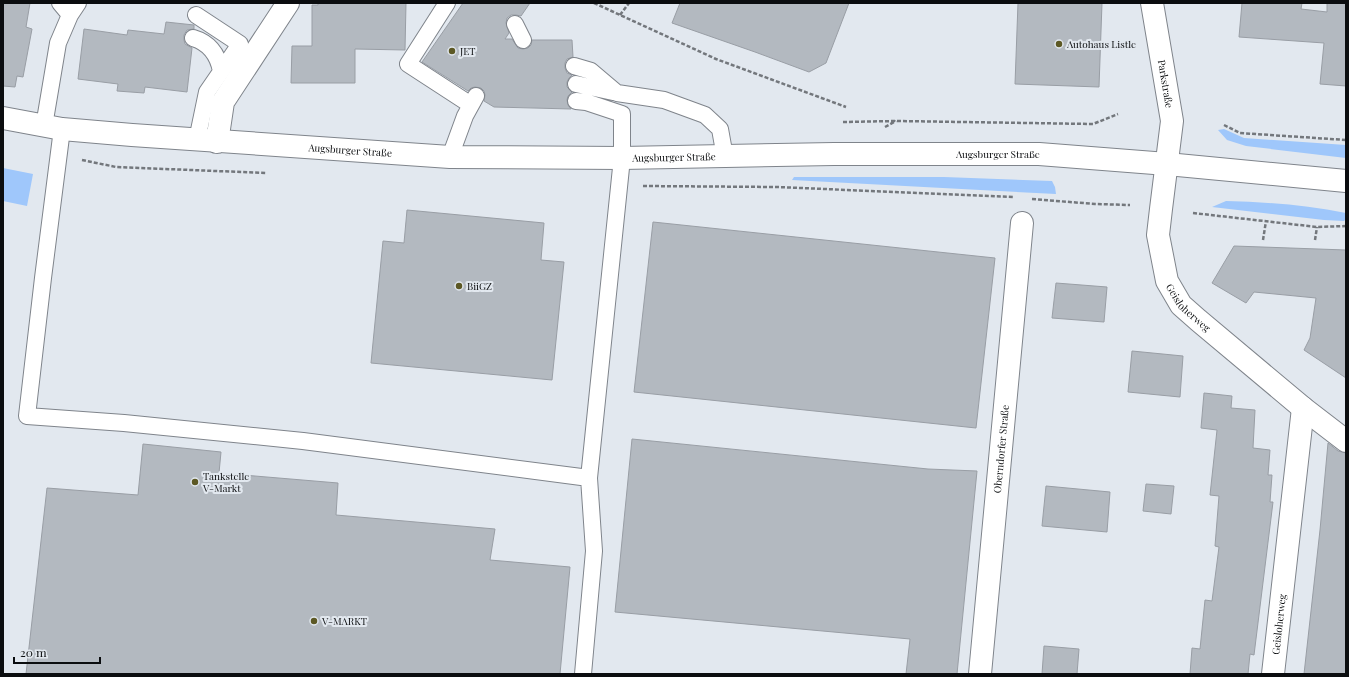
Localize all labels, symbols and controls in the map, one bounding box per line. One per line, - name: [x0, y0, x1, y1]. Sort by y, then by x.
- place label: Autohaus Listle: [1066, 37, 1136, 51]
- marker: Autohaus Listle: [1054, 39, 1064, 49]
- place label: JET: [459, 44, 476, 58]
- marker: JET: [447, 46, 457, 56]
- street label: Parkstraße: [1155, 59, 1177, 109]
- street label: Augsburger Straße: [307, 140, 392, 160]
- street label: Augsburger Straße: [955, 147, 1040, 161]
- street label: Augsburger Straße: [631, 149, 716, 165]
- place label: BiiGZ: [467, 279, 492, 293]
- marker: BiiGZ: [454, 281, 464, 291]
- street label: Geisloherweg: [1163, 281, 1214, 335]
- street label: Oberndorfer Straße: [990, 404, 1012, 494]
- place label: Tankstelle V-Markt: [202, 469, 249, 495]
- marker: Tankstelle V-Markt: [190, 477, 200, 487]
- street label: Geisloherweg: [1268, 592, 1289, 655]
- place label: V-MARKT: [321, 614, 367, 628]
- marker: V-MARKT: [309, 616, 319, 626]
- scale bar: [14, 639, 100, 665]
- text: 20 m: [20, 644, 47, 660]

